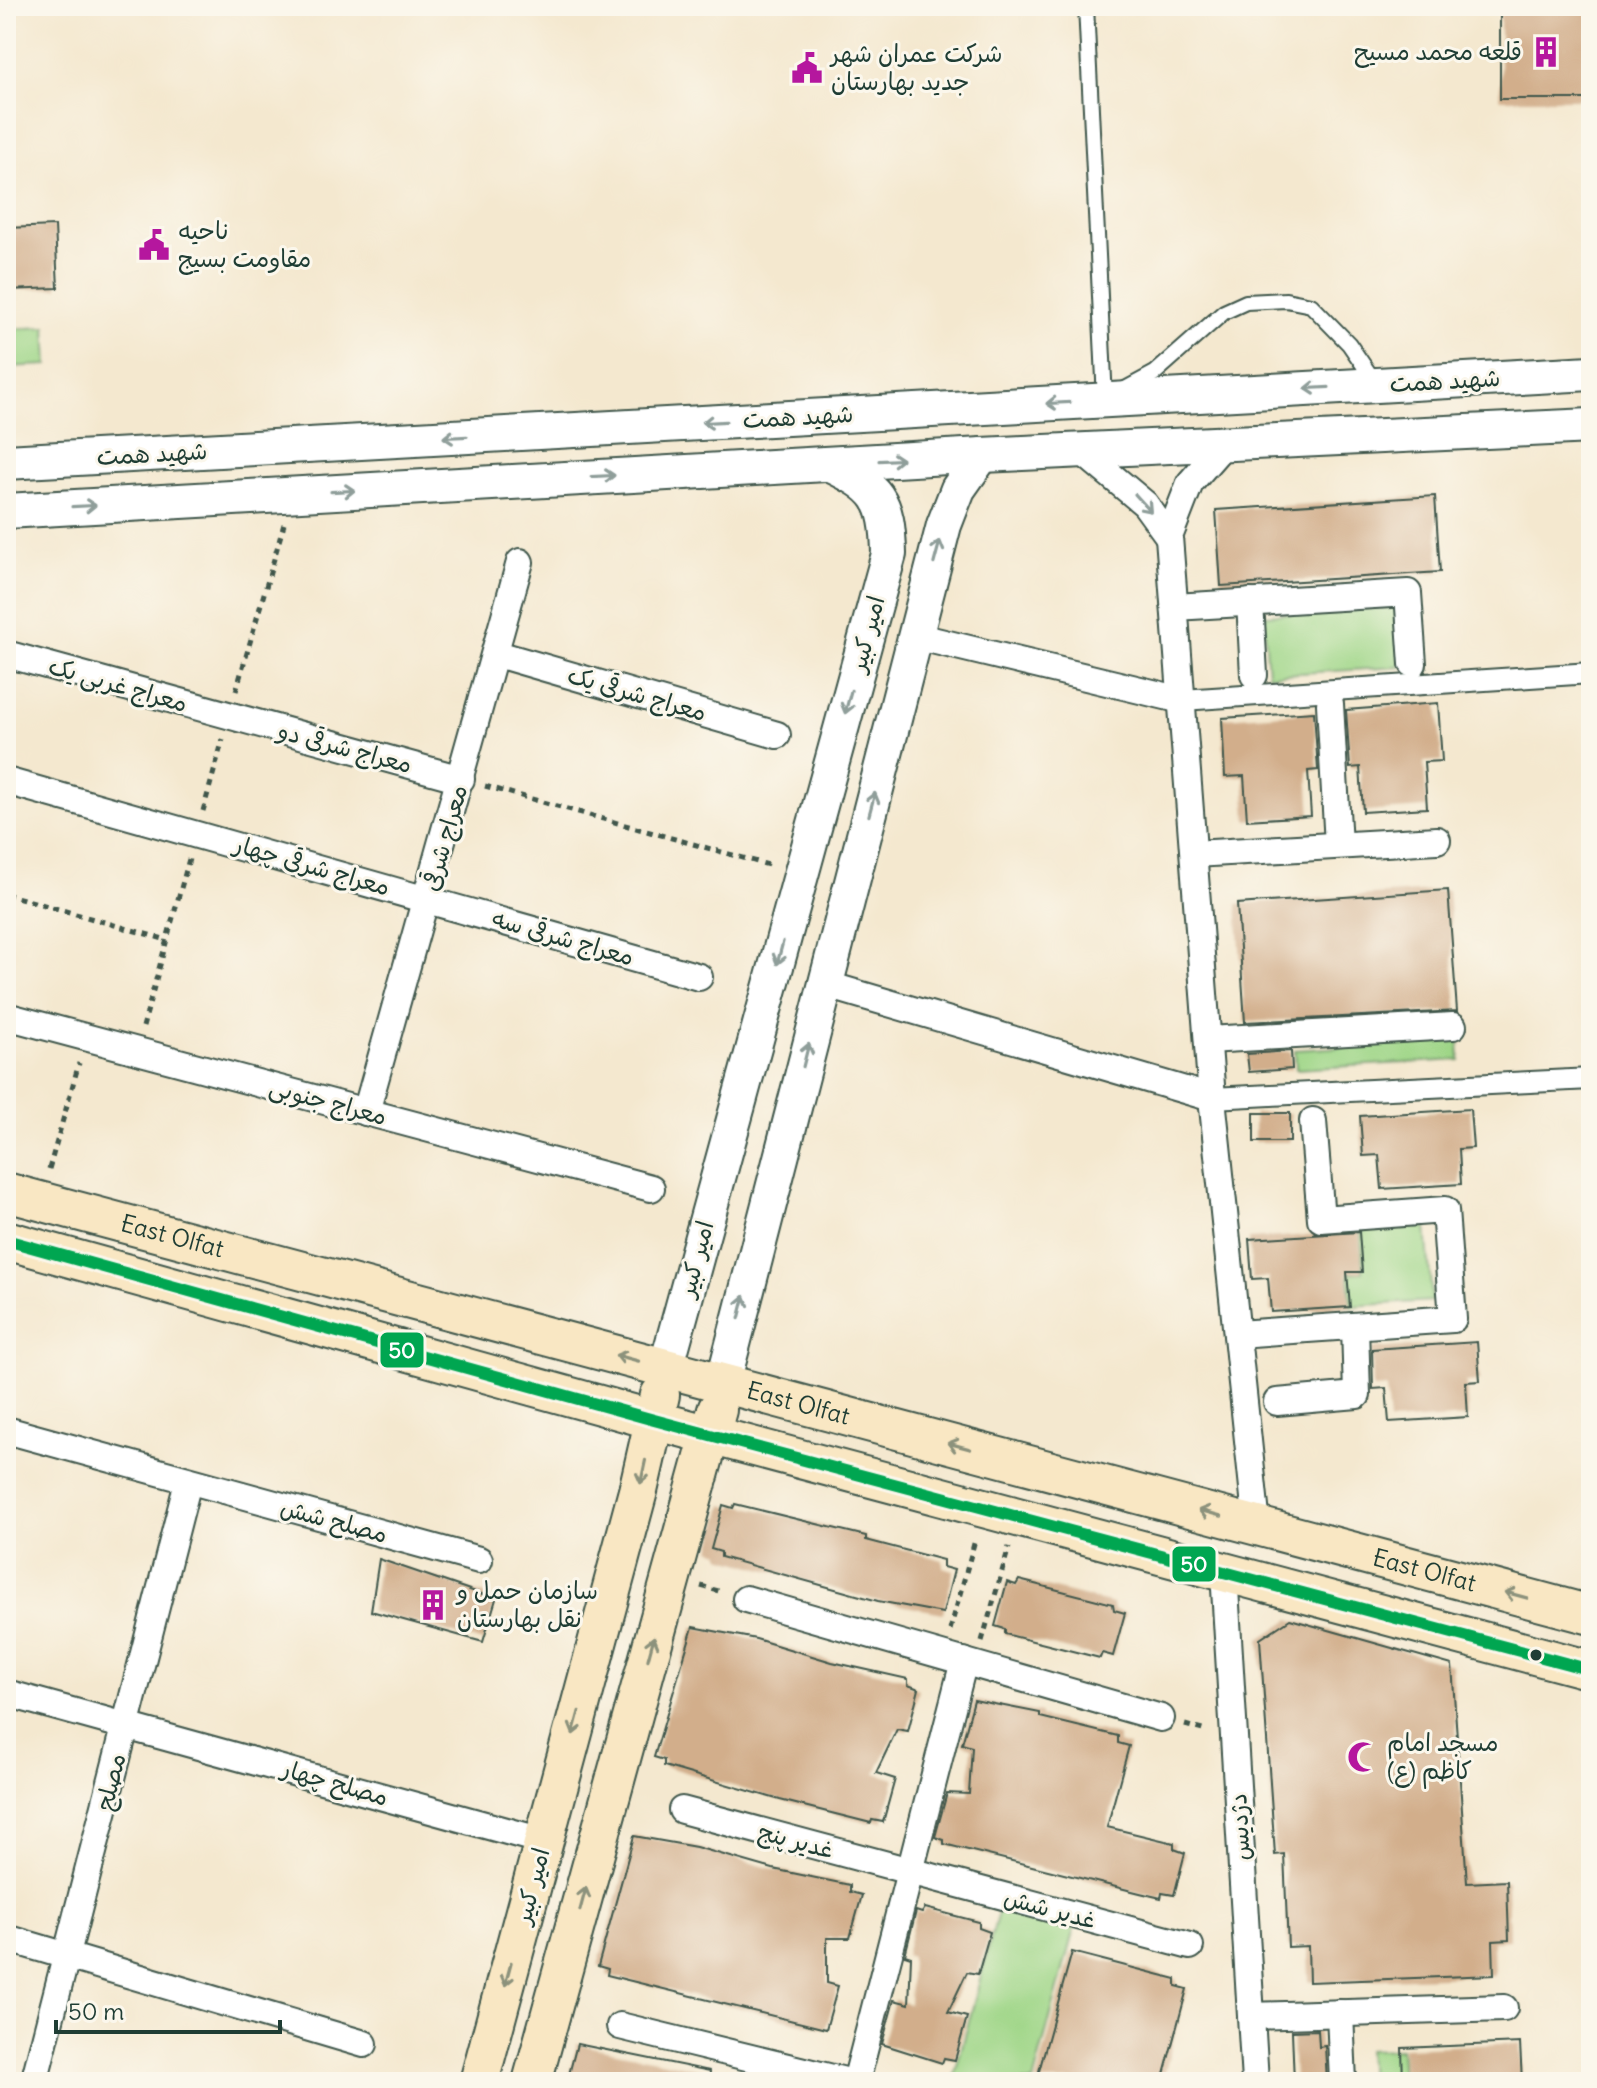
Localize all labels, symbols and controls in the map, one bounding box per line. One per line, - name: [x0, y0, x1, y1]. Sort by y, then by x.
- building icon: قلعه محمد مسیح: [1529, 35, 1563, 69]
- place label: قلعه محمد مسیح: [1354, 36, 1522, 68]
- place label: شرکت عمران شهر جدید بهارستان: [829, 38, 1002, 96]
- public building icon: شرکت عمران شهر جدید بهارستان: [790, 51, 824, 85]
- place label: ناحیه مقاومت بسیج: [178, 215, 311, 275]
- public building icon: ناحیه مقاومت بسیج: [137, 228, 171, 262]
- street label: شهید همت: [1389, 362, 1501, 398]
- one-way arrow: [1304, 381, 1331, 396]
- one-way arrow: [1045, 395, 1072, 410]
- street label: شهید همت: [742, 398, 854, 434]
- one-way arrow: [701, 415, 728, 430]
- one-way arrow: [442, 430, 469, 445]
- street label: شهید همت: [96, 435, 208, 471]
- one-way arrow: [877, 452, 904, 467]
- one-way arrow: [589, 468, 616, 483]
- one-way arrow: [329, 483, 356, 498]
- one-way arrow: [1133, 493, 1152, 513]
- one-way arrow: [70, 498, 97, 513]
- one-way arrow: [931, 540, 946, 566]
- street label: امیر کبیر: [841, 592, 891, 677]
- street label: معراج غربی یک: [45, 650, 191, 720]
- street label: معراج شرقی یک: [564, 659, 710, 729]
- one-way arrow: [840, 689, 855, 714]
- street label: معراج شرقی دو: [273, 714, 416, 781]
- street label: معراج شرقی: [415, 781, 475, 895]
- one-way arrow: [865, 791, 880, 817]
- street label: معراج شرقی چهار: [228, 828, 394, 904]
- street label: معراج شرقی سه: [488, 902, 638, 974]
- one-way arrow: [771, 939, 786, 965]
- one-way arrow: [800, 1043, 815, 1069]
- street label: معراج جنوبی: [266, 1071, 390, 1133]
- street label: East Olfat: [118, 1207, 227, 1263]
- street label: امیر کبیر: [670, 1217, 720, 1302]
- one-way arrow: [736, 1295, 751, 1321]
- line badge: 50: [379, 1331, 425, 1369]
- text: 50: [388, 1336, 416, 1364]
- one-way arrow: [614, 1349, 640, 1364]
- street label: East Olfat: [744, 1374, 853, 1431]
- one-way arrow: [947, 1438, 973, 1453]
- one-way arrow: [635, 1459, 650, 1484]
- street label: مصلح شش: [277, 1491, 391, 1551]
- one-way arrow: [1198, 1505, 1224, 1520]
- street label: East Olfat: [1370, 1541, 1479, 1598]
- line badge: 50: [1171, 1545, 1217, 1583]
- text: 50: [1180, 1550, 1208, 1578]
- place label: سازمان حمل و نقل بهارستان: [455, 1575, 598, 1633]
- one-way arrow: [1503, 1587, 1529, 1602]
- building icon: سازمان حمل و نقل بهارستان: [416, 1588, 450, 1622]
- one-way arrow: [645, 1636, 660, 1662]
- unlabelled marker: [1528, 1647, 1544, 1663]
- one-way arrow: [567, 1710, 582, 1735]
- place label: مسجد امام کاظم (ع): [1387, 1727, 1498, 1789]
- mosque icon: مسجد امام کاظم (ع): [1346, 1740, 1380, 1774]
- street label: مصلح: [88, 1750, 134, 1814]
- street label: مصلح چهار: [276, 1752, 392, 1813]
- street label: دژدیس: [1222, 1793, 1256, 1862]
- street label: غدیر پنج: [755, 1816, 837, 1866]
- street label: امیر کبیر: [506, 1844, 556, 1929]
- street label: غدیر شش: [1001, 1881, 1100, 1935]
- one-way arrow: [576, 1886, 591, 1912]
- one-way arrow: [500, 1961, 515, 1987]
- scale bar: [56, 1984, 280, 2034]
- text: 50 m: [68, 1996, 124, 2026]

